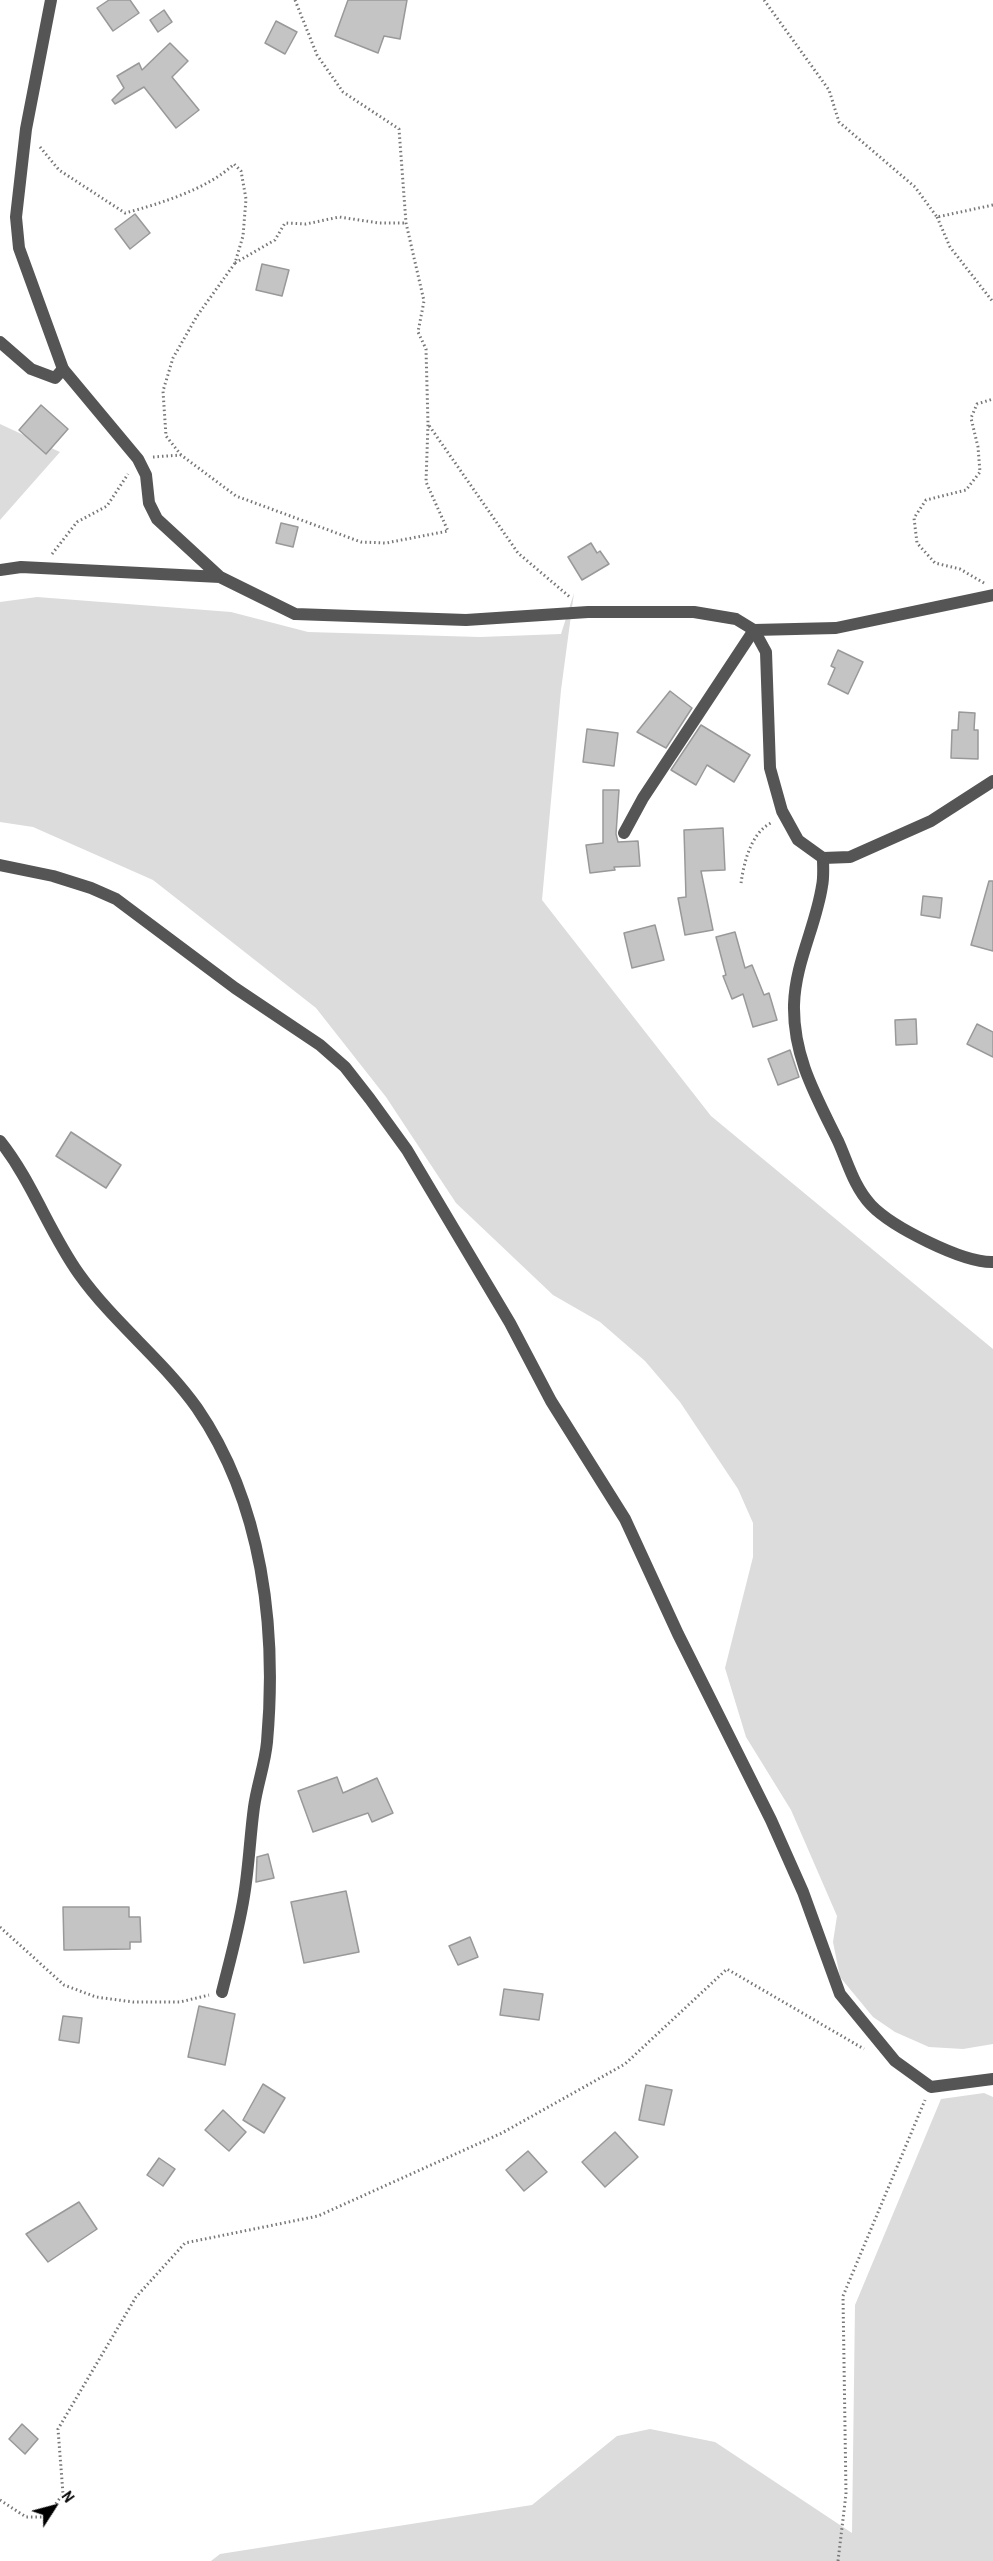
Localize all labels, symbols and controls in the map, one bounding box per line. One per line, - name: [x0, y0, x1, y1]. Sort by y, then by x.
- north arrow: [24, 2477, 84, 2537]
- text: N: [57, 2486, 80, 2507]

